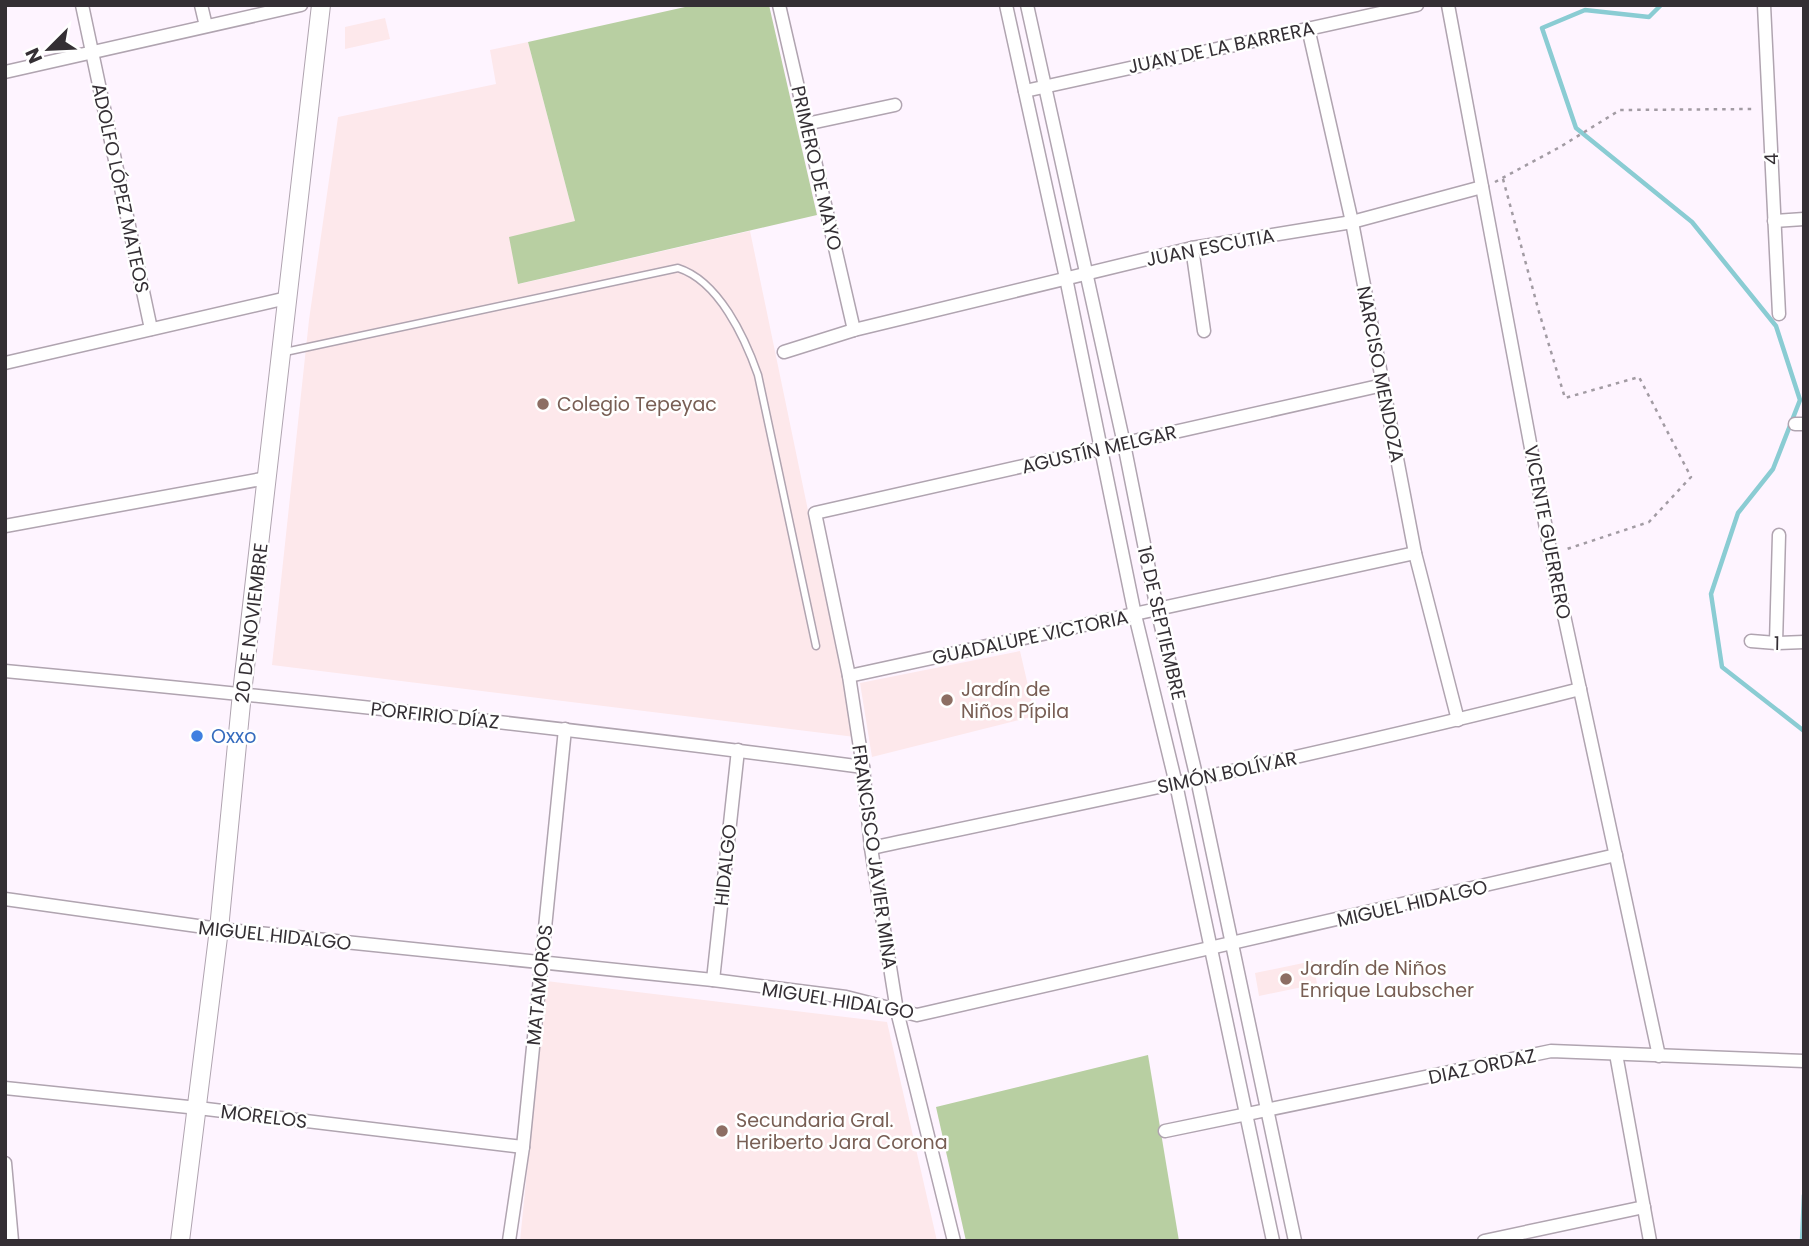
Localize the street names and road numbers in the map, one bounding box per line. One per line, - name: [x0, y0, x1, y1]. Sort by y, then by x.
- street label: JUAN DE LA BARRERA: [1125, 14, 1317, 80]
- street label: ADOLFO LÓPEZ MATEOS: [85, 81, 156, 295]
- street label: PRIMERO DE MAYO: [784, 83, 849, 253]
- street label: 4: [1758, 152, 1785, 165]
- street label: JUAN ESCUTIA: [1144, 222, 1277, 273]
- street label: NARCISO MENDOZA: [1350, 284, 1411, 465]
- street label: AGUSTÍN MELGAR: [1019, 419, 1179, 480]
- street label: VICENTE GUERRERO: [1517, 443, 1578, 622]
- street label: 20 DE NOVIEMBRE: [228, 541, 275, 705]
- street label: 16 DE SEPTIEMBRE: [1131, 543, 1192, 703]
- street label: GUADALUPE VICTORIA: [930, 603, 1131, 671]
- street label: 1: [1774, 630, 1780, 657]
- street label: PORFIRIO DÍAZ: [369, 695, 501, 736]
- street label: FRANCISCO JAVIER MINA: [845, 743, 904, 971]
- street label: SIMÓN BOLÍVAR: [1155, 744, 1299, 800]
- street label: HIDALGO: [708, 823, 743, 907]
- street label: MIGUEL HIDALGO: [1334, 873, 1490, 934]
- street label: MIGUEL HIDALGO: [197, 914, 353, 957]
- street label: MATAMOROS: [520, 923, 559, 1047]
- street label: MIGUEL HIDALGO: [760, 975, 916, 1026]
- street label: DIAZ ORDAZ: [1426, 1042, 1538, 1091]
- street label: MORELOS: [219, 1098, 309, 1135]

